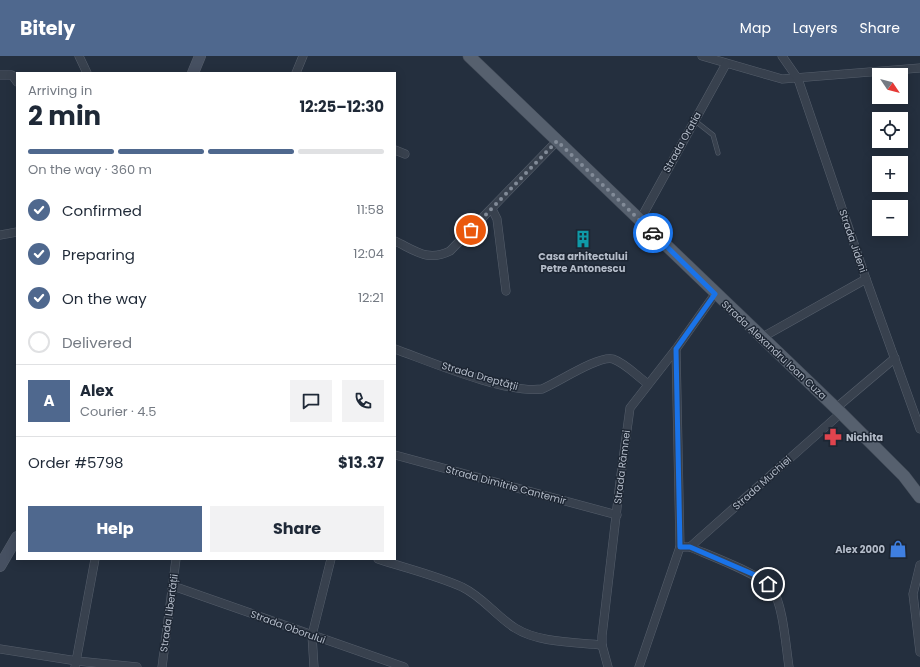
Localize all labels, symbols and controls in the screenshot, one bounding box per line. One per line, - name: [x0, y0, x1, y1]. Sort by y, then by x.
- text: Bitely: [20, 15, 75, 42]
- text: Map: [740, 18, 771, 38]
- text: Layers: [793, 18, 837, 38]
- text: Share: [859, 18, 900, 38]
- north arrow: [872, 68, 908, 104]
- map controls: [872, 68, 908, 236]
- text: Arriving in: [28, 81, 92, 100]
- text: 12:25–12:30: [299, 96, 384, 117]
- text: 2 min: [28, 98, 101, 134]
- street label: Strada Oratia: [659, 109, 705, 175]
- button: locate: [872, 112, 908, 148]
- button: +: [872, 156, 908, 192]
- text: On the way · 360 m: [28, 160, 152, 179]
- icon: check: [28, 199, 50, 221]
- text: Confirmed: [62, 200, 142, 221]
- text: 11:58: [357, 200, 384, 219]
- button: −: [872, 200, 908, 236]
- street label: Strada Jideni: [835, 207, 871, 275]
- pin: [454, 213, 488, 247]
- courier: [633, 213, 673, 253]
- icon: bag: [460, 219, 482, 241]
- icon: car: [642, 222, 664, 244]
- building icon: Casa arhitectului Petre Antonescu: [573, 229, 593, 249]
- icon: check: [28, 243, 50, 265]
- text: Preparing: [62, 244, 135, 265]
- text: 12:04: [353, 244, 384, 263]
- place label: Casa arhitectului Petre Antonescu: [538, 249, 628, 276]
- icon: check: [28, 287, 50, 309]
- text: On the way: [62, 288, 147, 309]
- text: 12:21: [358, 288, 384, 307]
- street label: Strada Alexandru Ioan Cuza: [718, 297, 830, 403]
- text: Delivered: [62, 332, 132, 353]
- street label: Strada Dreptății: [440, 358, 520, 394]
- text: Alex: [80, 380, 114, 401]
- button: chat: [290, 380, 332, 422]
- button: phone: [342, 380, 384, 422]
- text: A: [43, 390, 55, 411]
- text: Courier · 4.5: [80, 402, 156, 421]
- pharmacy icon: Nichita: [823, 427, 843, 447]
- street label: Strada Râmnei: [610, 429, 634, 505]
- place label: Nichita: [846, 430, 883, 445]
- text: Order #5798: [28, 452, 124, 473]
- text: $13.37: [338, 452, 384, 473]
- street label: Strada Muchiei: [729, 452, 795, 514]
- street label: Strada Dimitrie Cantemir: [444, 462, 568, 508]
- button: Help: [28, 506, 202, 552]
- button: Share: [210, 506, 384, 552]
- shop icon: Alex 2000: [888, 539, 908, 559]
- place label: Alex 2000: [835, 542, 885, 557]
- pin: [751, 567, 785, 601]
- street label: Strada Libertății: [156, 573, 182, 653]
- icon: home: [757, 573, 779, 595]
- street label: Strada Oborului: [248, 606, 328, 648]

